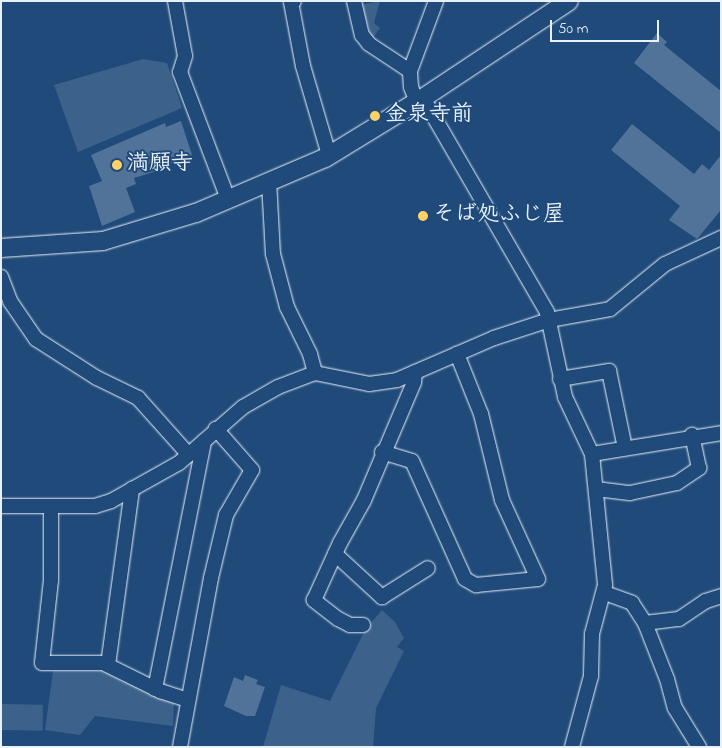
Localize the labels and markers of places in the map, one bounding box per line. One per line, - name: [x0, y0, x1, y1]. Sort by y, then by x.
- place label: 金泉寺前: [385, 103, 473, 129]
- marker: 金泉寺前: [369, 110, 381, 122]
- place label: 満願寺: [127, 152, 193, 178]
- marker: 満願寺: [111, 159, 123, 171]
- place label: そば処ふじ屋: [433, 203, 565, 229]
- marker: そば処ふじ屋: [417, 210, 429, 222]

